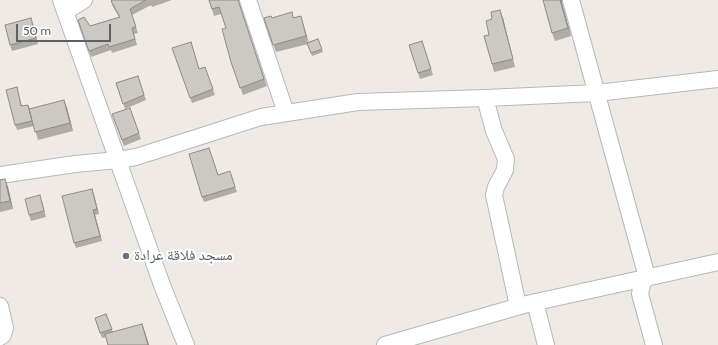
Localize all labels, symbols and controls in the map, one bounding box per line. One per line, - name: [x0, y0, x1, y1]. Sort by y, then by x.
- scale bar: [18, 16, 113, 42]
- text: 50 m: [23, 23, 51, 38]
- place label: مسجد فلاقة عرادة: [134, 247, 233, 265]
- marker: مسجد فلاقة عرادة: [121, 251, 131, 261]

